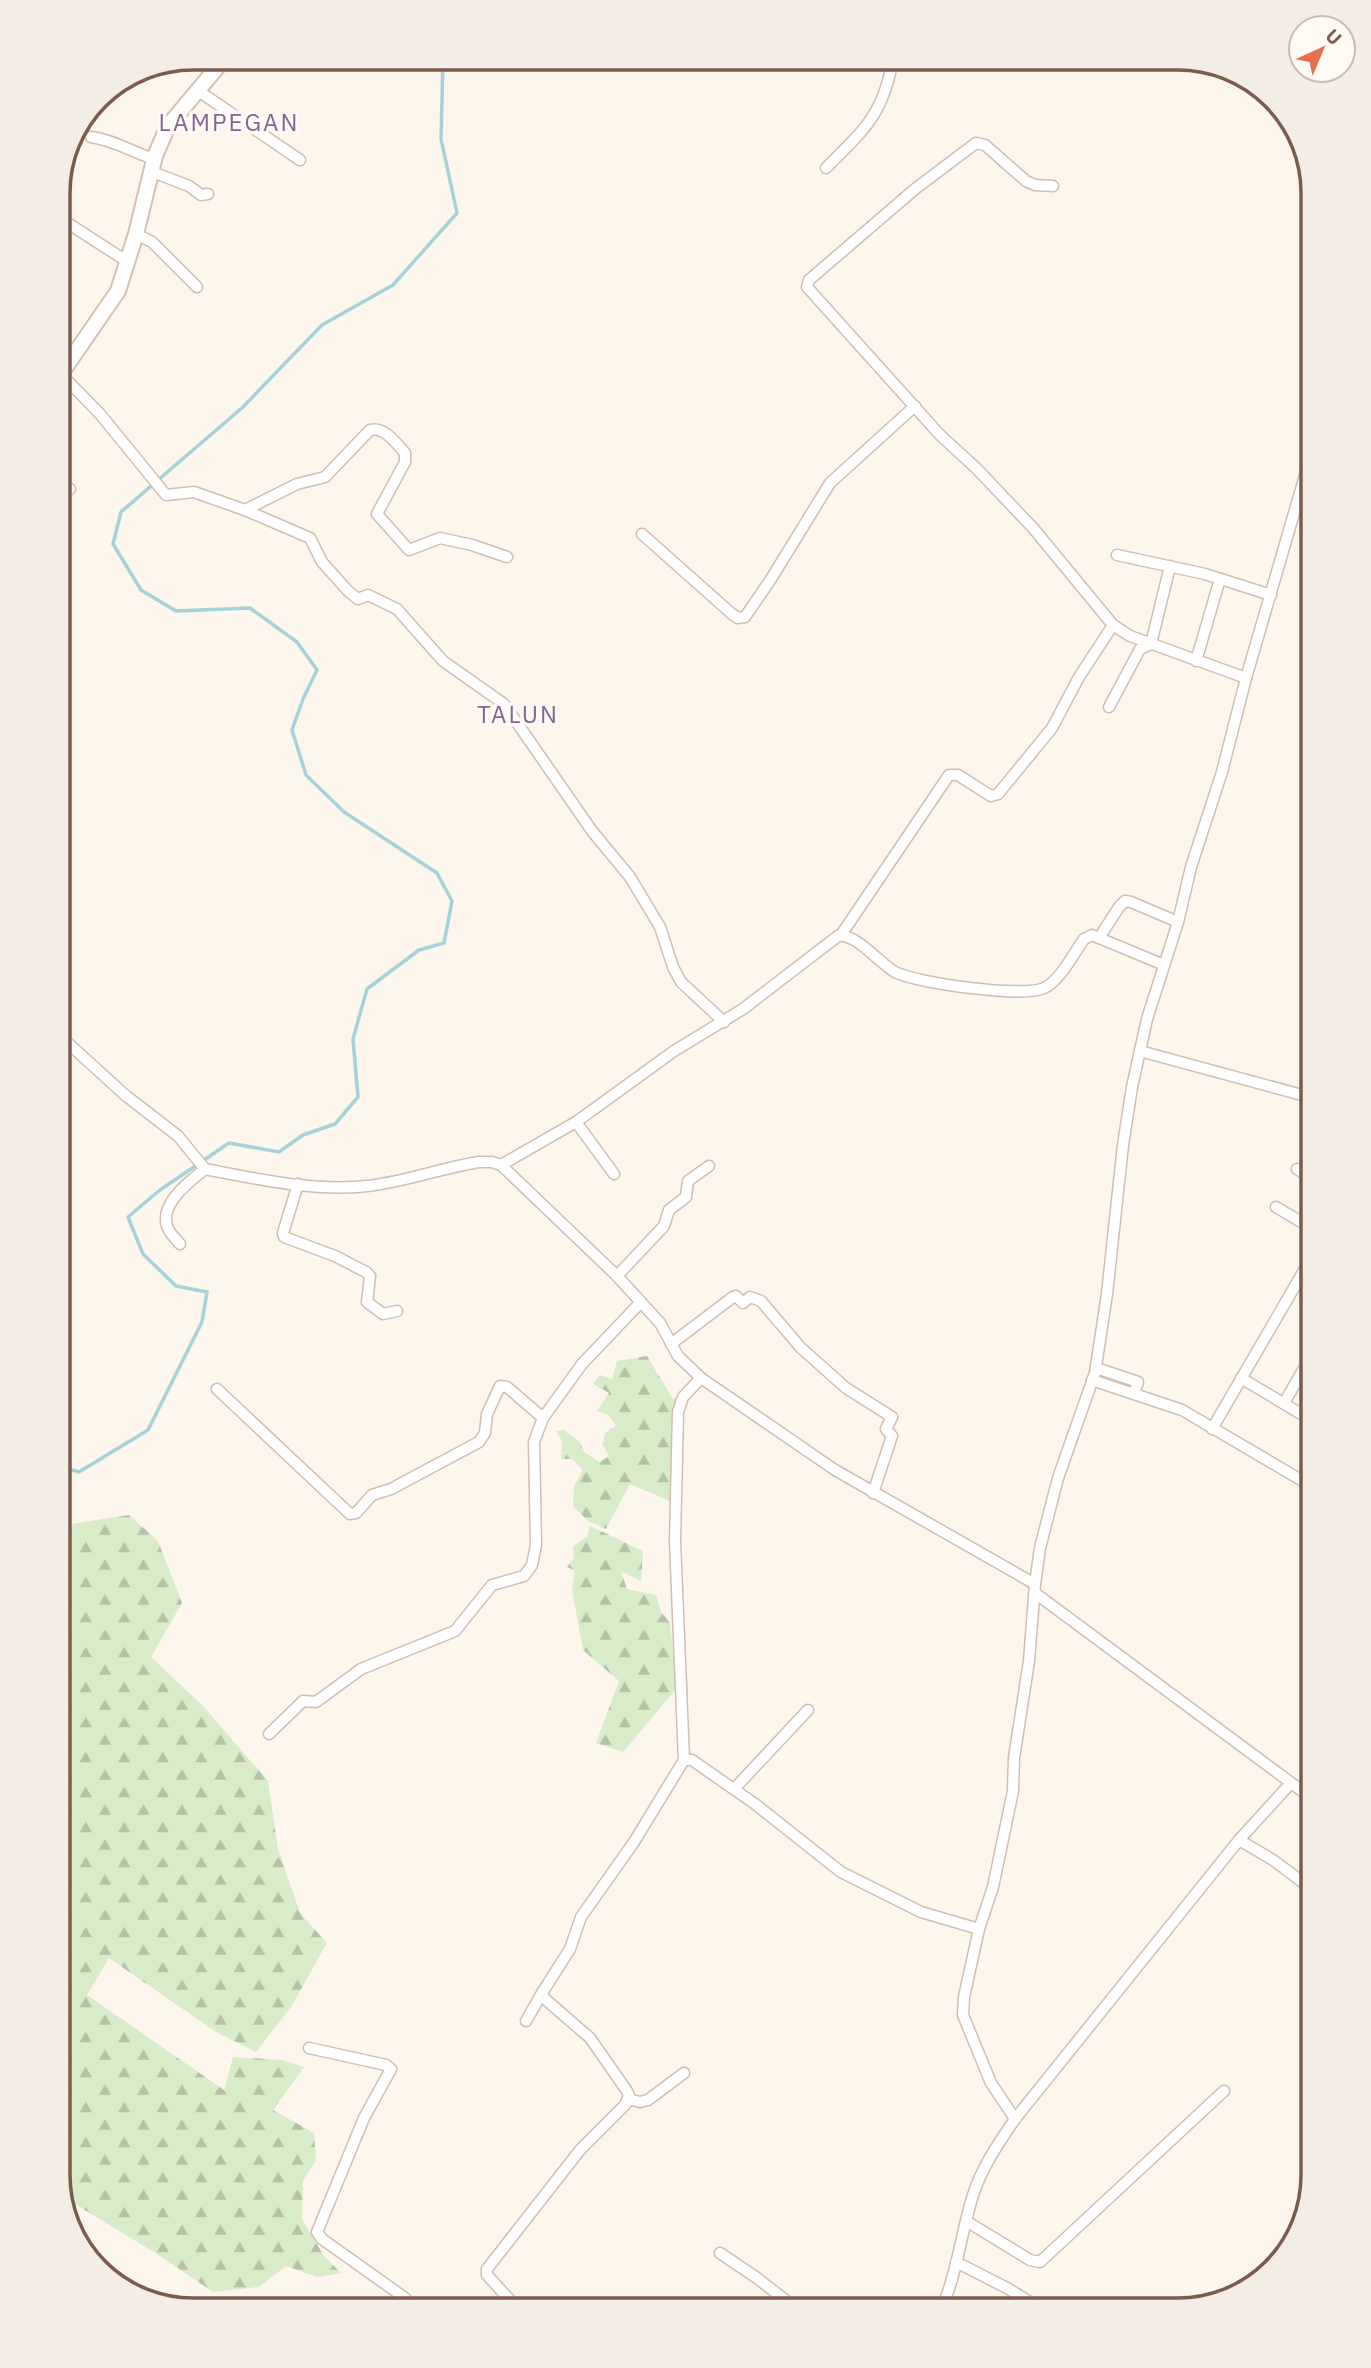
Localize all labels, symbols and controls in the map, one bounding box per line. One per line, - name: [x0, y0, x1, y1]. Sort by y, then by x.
- north arrow: [1287, 14, 1357, 84]
- text: U: [1321, 24, 1347, 50]
- district label: LAMPEGAN: [159, 106, 299, 138]
- district label: TALUN: [477, 698, 559, 730]

